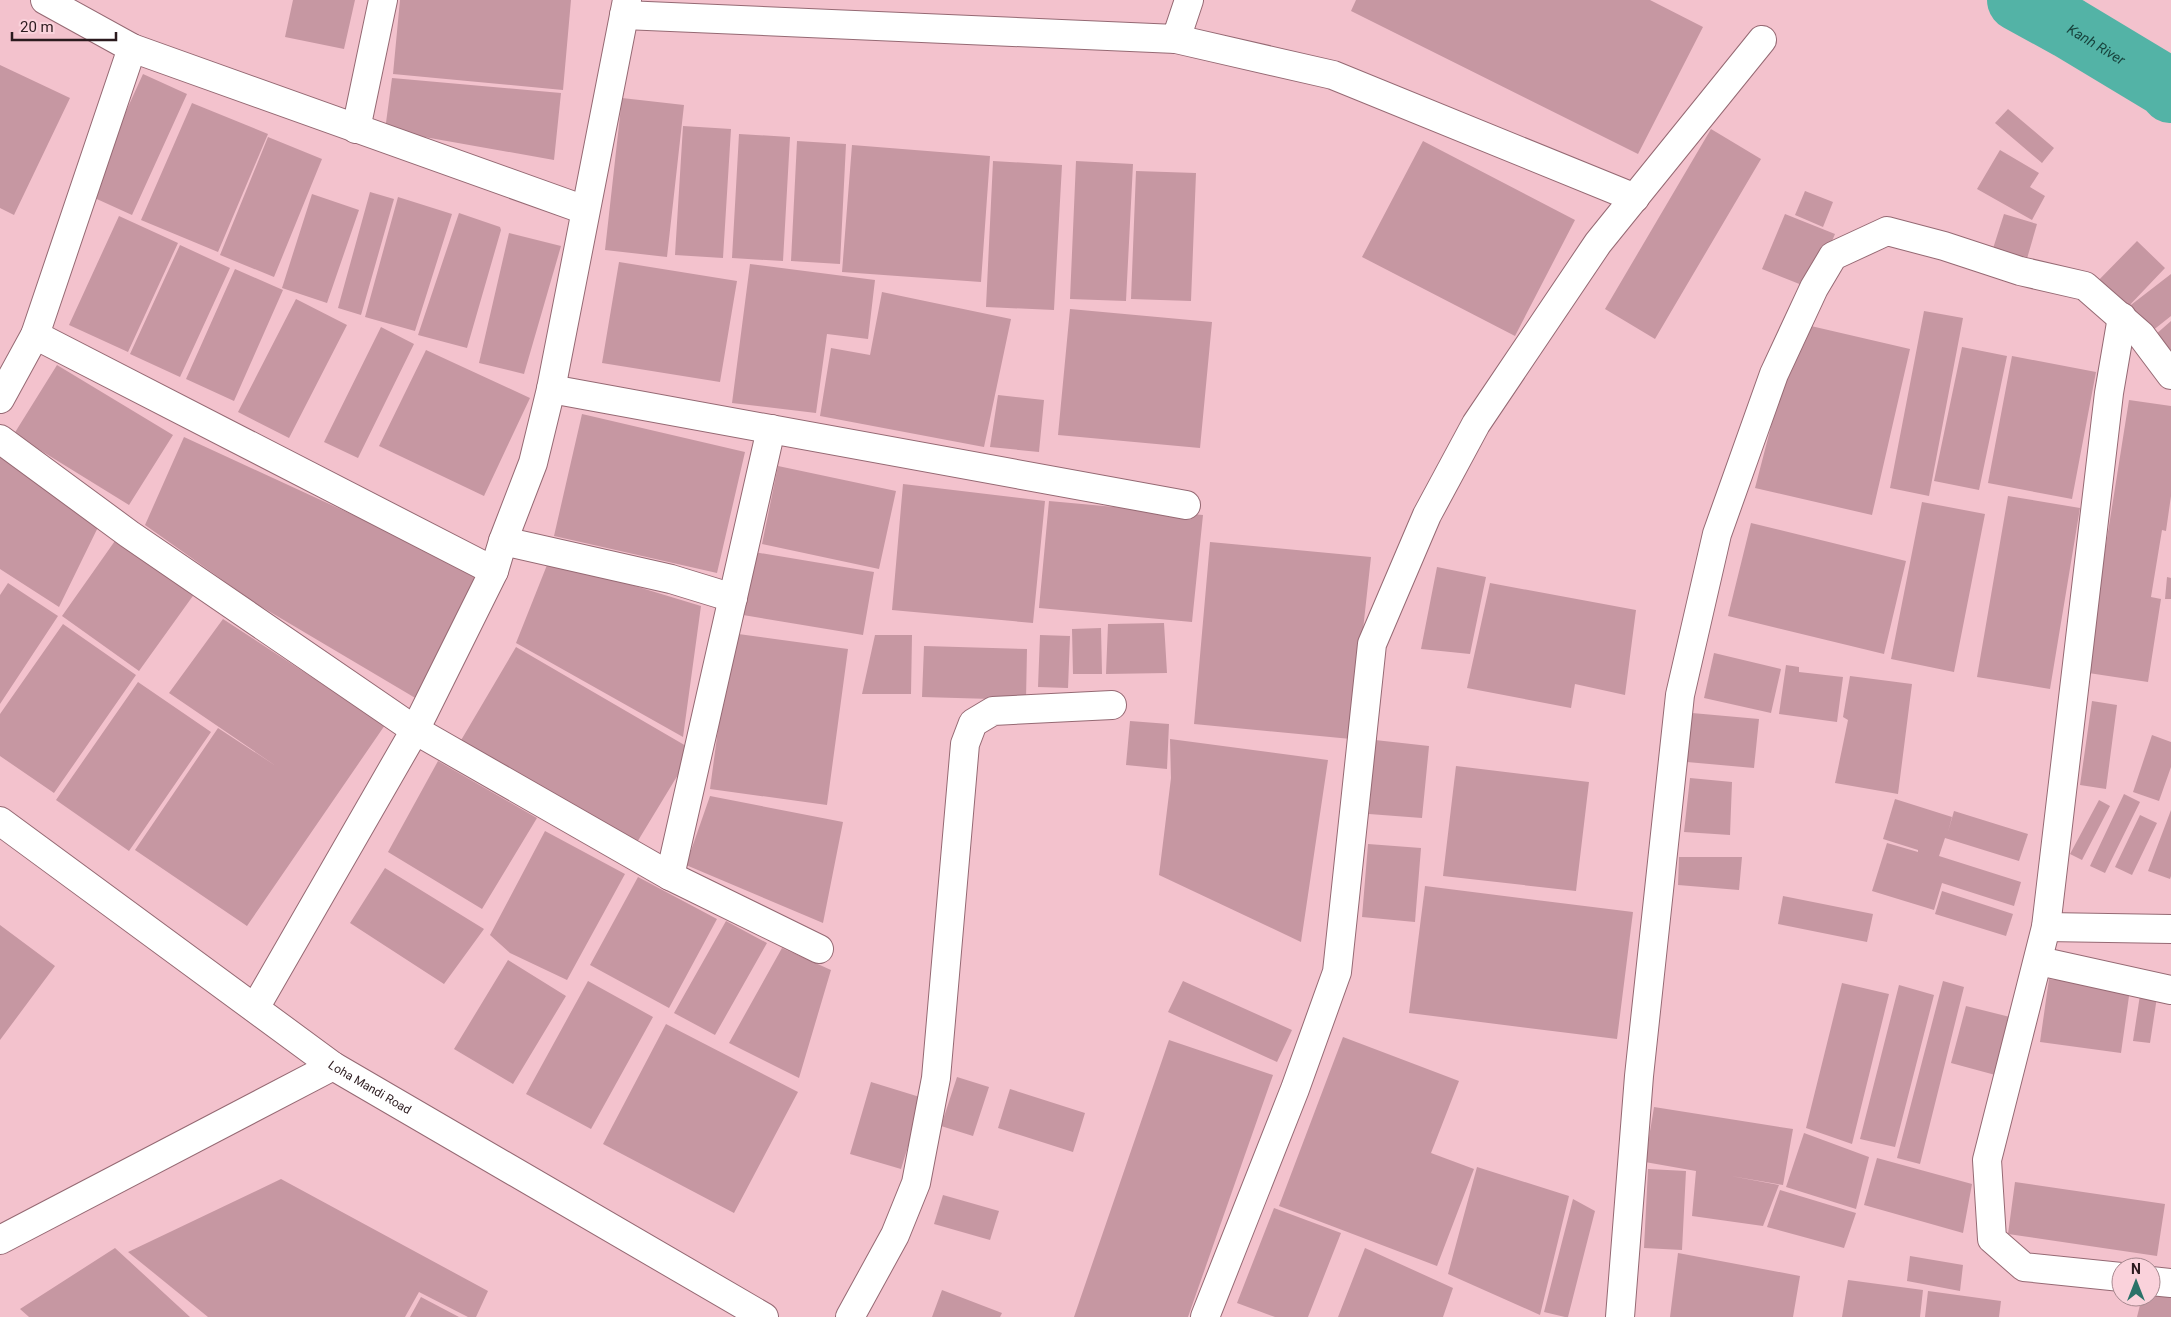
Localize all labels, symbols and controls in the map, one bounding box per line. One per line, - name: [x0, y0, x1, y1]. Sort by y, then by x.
- scale bar: [12, 10, 116, 42]
- text: 20 m: [20, 18, 54, 36]
- water label: Kanh River: [2065, 21, 2128, 68]
- street label: Loha Mandi Road: [326, 1058, 414, 1117]
- north arrow: [2111, 1257, 2161, 1307]
- text: N: [2131, 1261, 2141, 1277]

